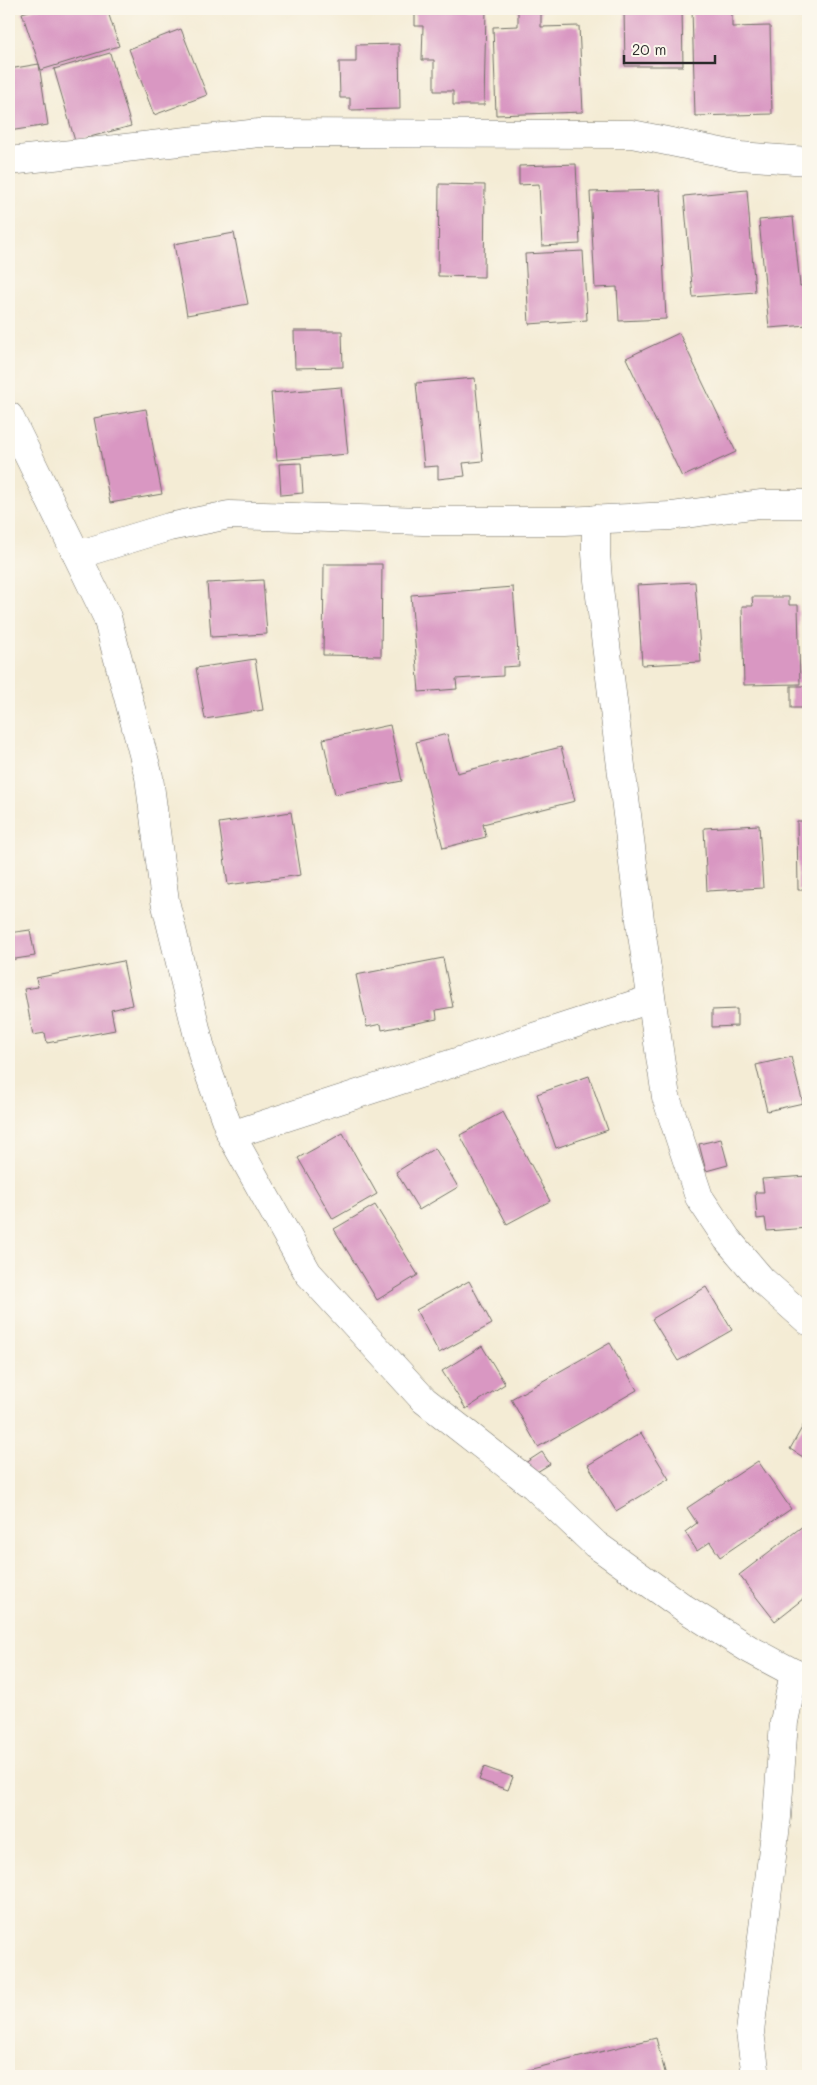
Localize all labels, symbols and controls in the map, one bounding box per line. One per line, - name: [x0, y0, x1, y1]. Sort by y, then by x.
- scale bar: [624, 32, 716, 64]
- text: 20 m: [632, 39, 666, 59]

